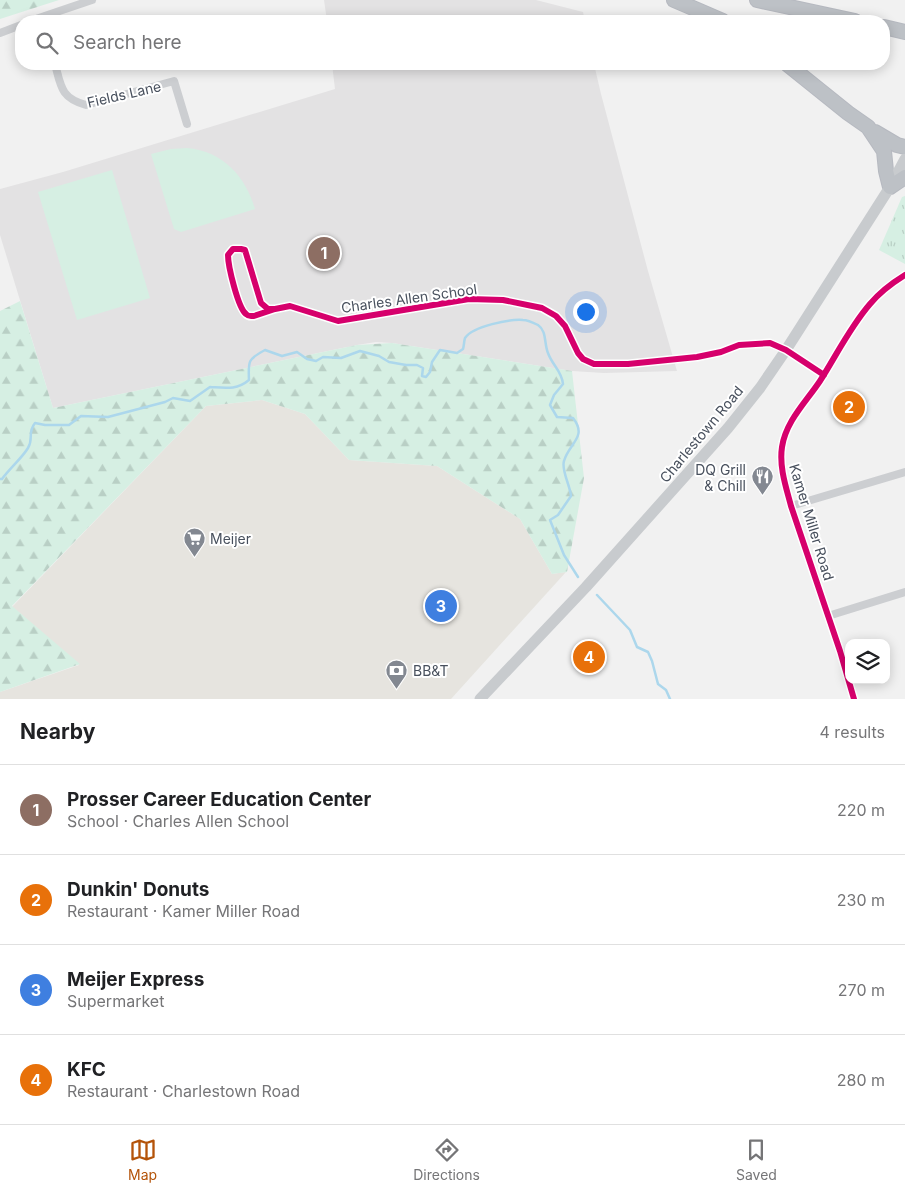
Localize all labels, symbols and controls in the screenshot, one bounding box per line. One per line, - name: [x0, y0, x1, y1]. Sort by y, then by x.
- search box: [15, 15, 890, 70]
- icon: search: [33, 29, 61, 57]
- text: Search here: [73, 31, 182, 54]
- street label: Fields Lane: [85, 77, 163, 111]
- pin: 1: [308, 234, 340, 272]
- street label: Charles Allen School: [340, 280, 478, 316]
- your location: [573, 299, 599, 325]
- street label: Charlestown Road: [656, 382, 746, 486]
- pin: 2: [833, 388, 865, 426]
- place label: DQ Grill & Chill: [695, 461, 746, 494]
- street label: Kamer Miller Road: [786, 462, 838, 582]
- restaurant icon: DQ Grill & Chill: [750, 465, 774, 496]
- supermarket icon: Meijer: [182, 526, 206, 557]
- place label: Meijer: [210, 530, 251, 547]
- pin: 3: [425, 587, 457, 625]
- pin: 4: [573, 638, 605, 676]
- map controls: [845, 639, 890, 684]
- button: layers: [845, 639, 890, 684]
- bank icon: BB&T: [385, 658, 409, 689]
- place label: BB&T: [413, 662, 449, 679]
- text: Nearby: [20, 719, 95, 744]
- text: 4 results: [820, 722, 885, 742]
- text: Prosser Career Education Center: [67, 788, 371, 811]
- text: 1: [33, 800, 39, 820]
- text: 220 m: [837, 800, 885, 820]
- text: School · Charles Allen School: [67, 811, 289, 831]
- text: Dunkin' Donuts: [67, 878, 209, 901]
- text: 2: [31, 890, 41, 910]
- text: 230 m: [837, 890, 885, 910]
- text: Restaurant · Kamer Miller Road: [67, 901, 300, 921]
- text: Meijer Express: [67, 968, 204, 991]
- text: 3: [31, 980, 41, 1000]
- text: 270 m: [838, 980, 885, 1000]
- text: Supermarket: [67, 991, 164, 1011]
- text: KFC: [67, 1058, 106, 1081]
- text: 4: [31, 1070, 41, 1090]
- text: 280 m: [837, 1070, 885, 1090]
- text: Restaurant · Charlestown Road: [67, 1081, 300, 1101]
- tab: Map: [128, 1136, 157, 1183]
- tab: Directions: [413, 1136, 480, 1183]
- tab: Saved: [736, 1136, 777, 1183]

